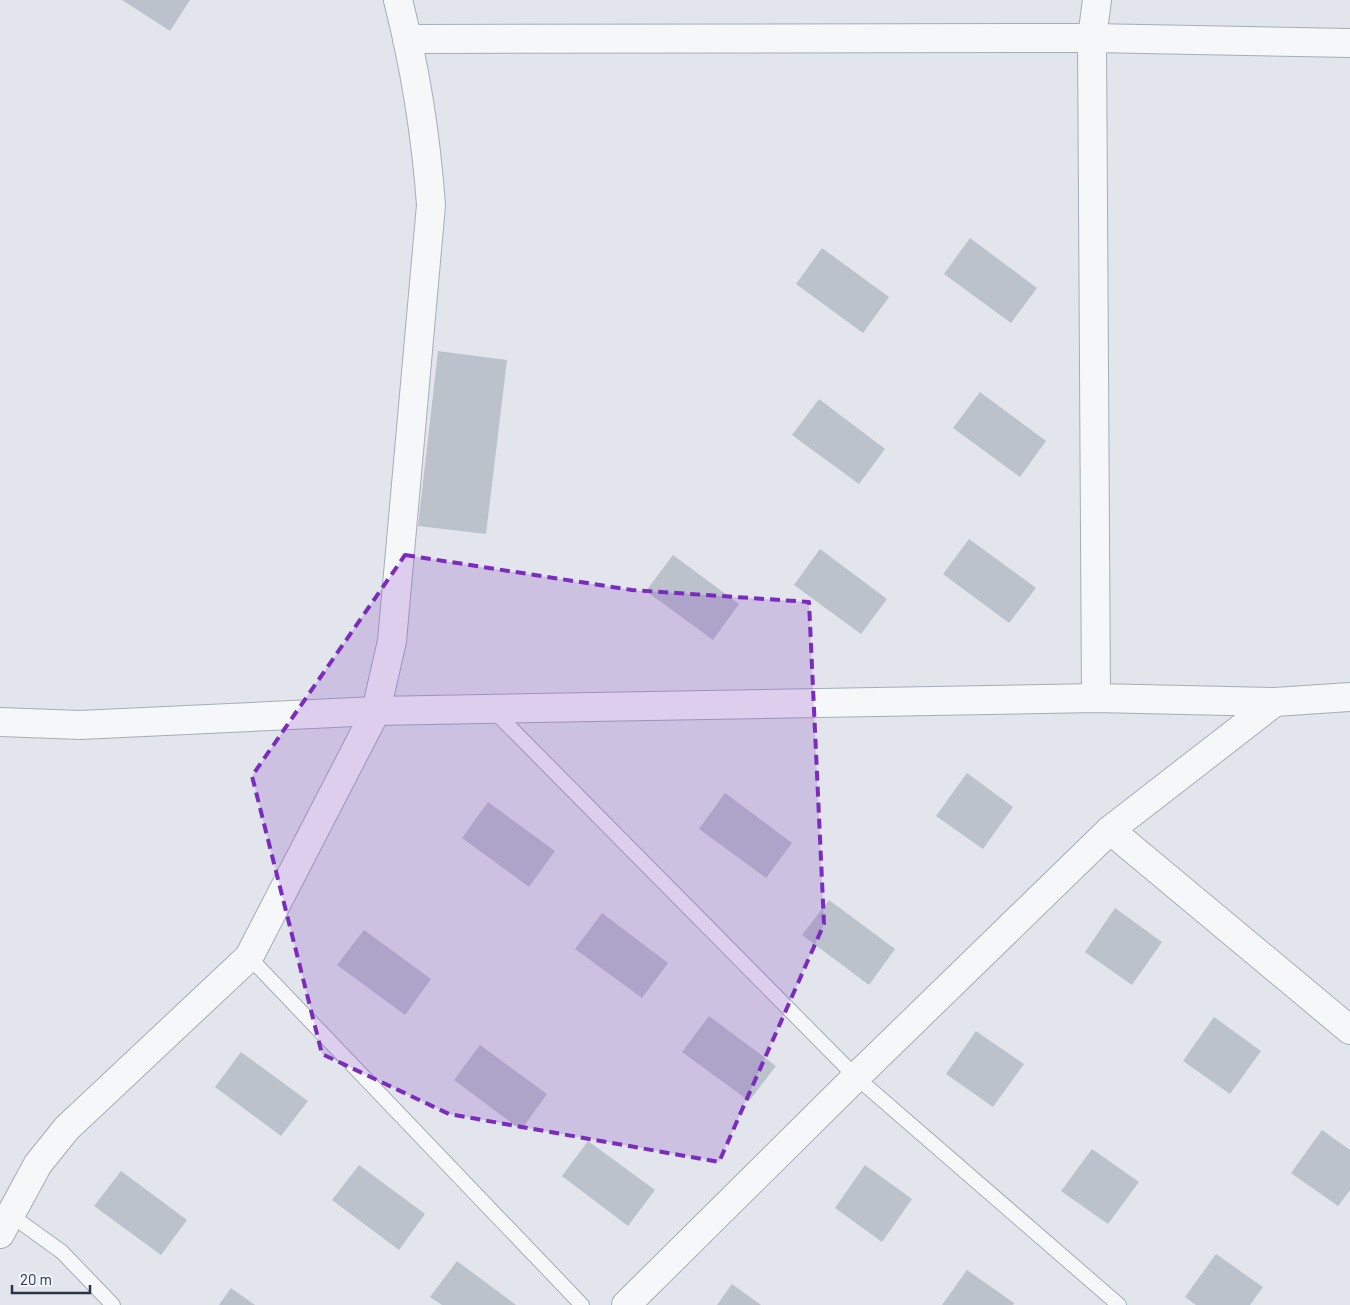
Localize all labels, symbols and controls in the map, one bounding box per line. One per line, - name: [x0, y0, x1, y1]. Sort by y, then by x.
- scale bar: [12, 1262, 90, 1294]
- text: 20 m: [20, 1270, 52, 1288]

